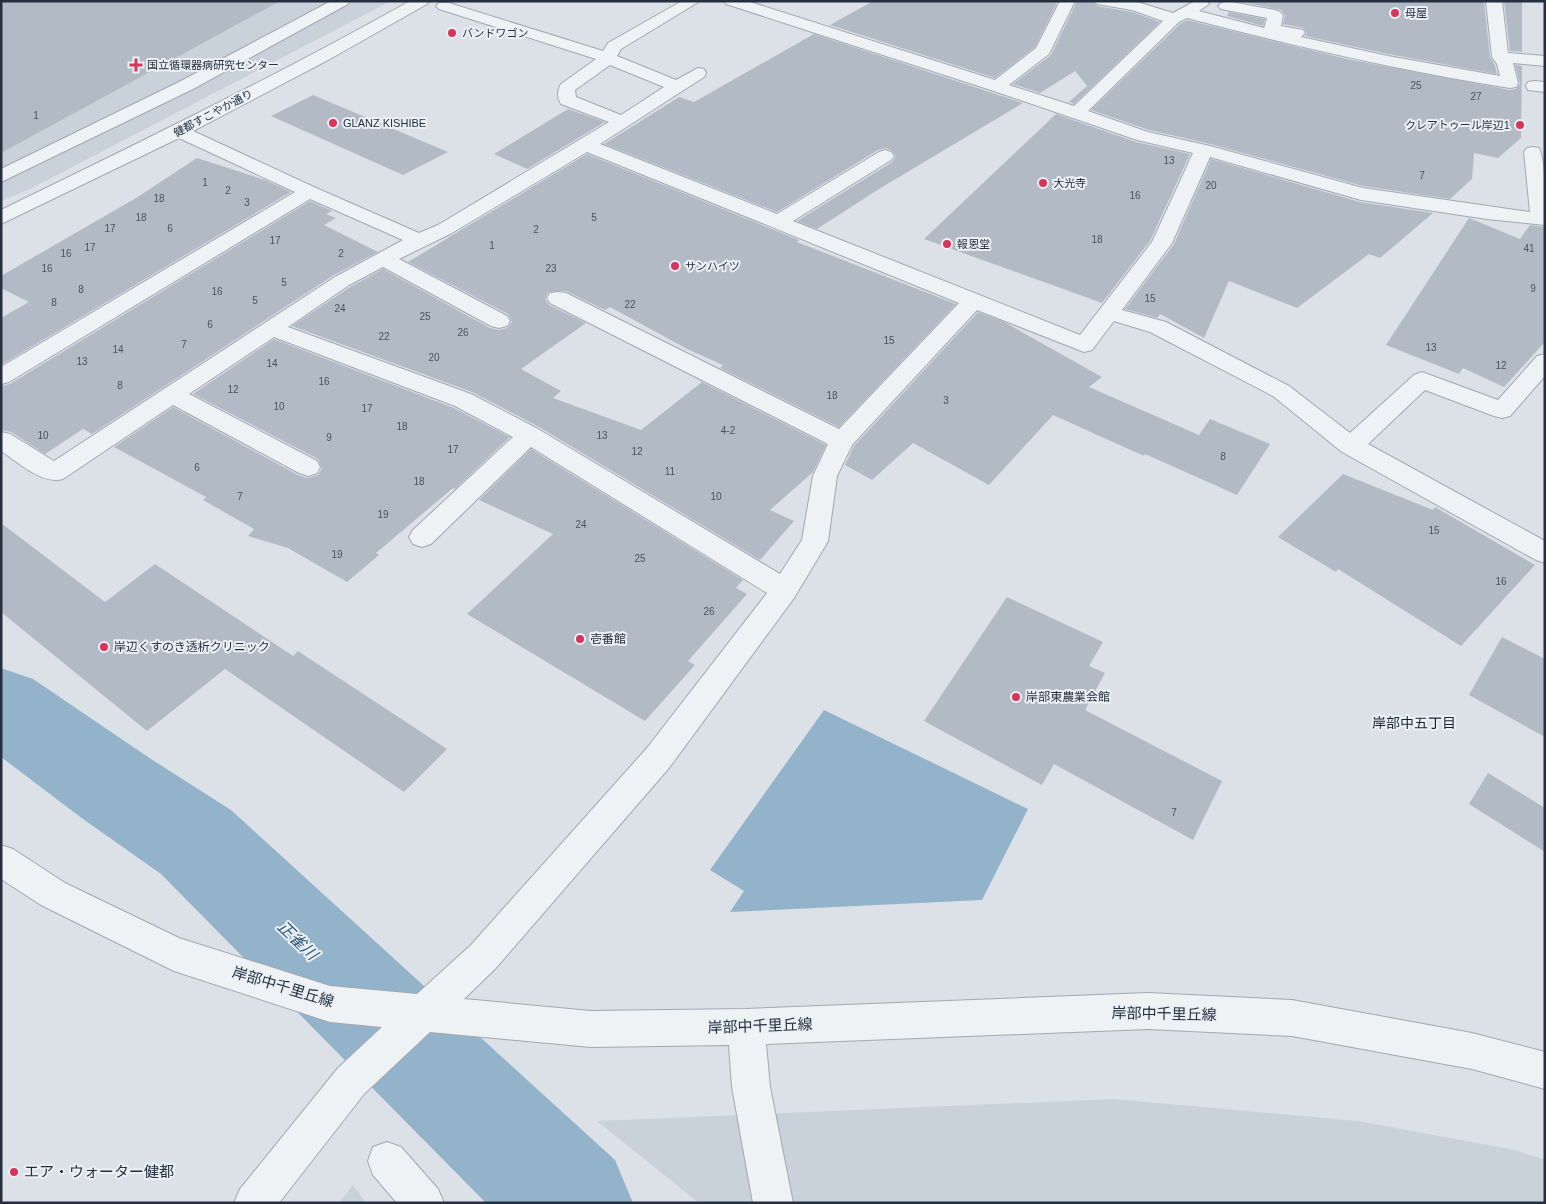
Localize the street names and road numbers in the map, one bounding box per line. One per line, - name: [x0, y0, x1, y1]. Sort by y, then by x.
- street label: 健都すこやか通り: [171, 87, 255, 139]
- street label: 岸部中千里丘線: [230, 963, 336, 1010]
- street label: 岸部中千里丘線: [1111, 1004, 1217, 1023]
- street label: 岸部中千里丘線: [707, 1015, 813, 1036]

